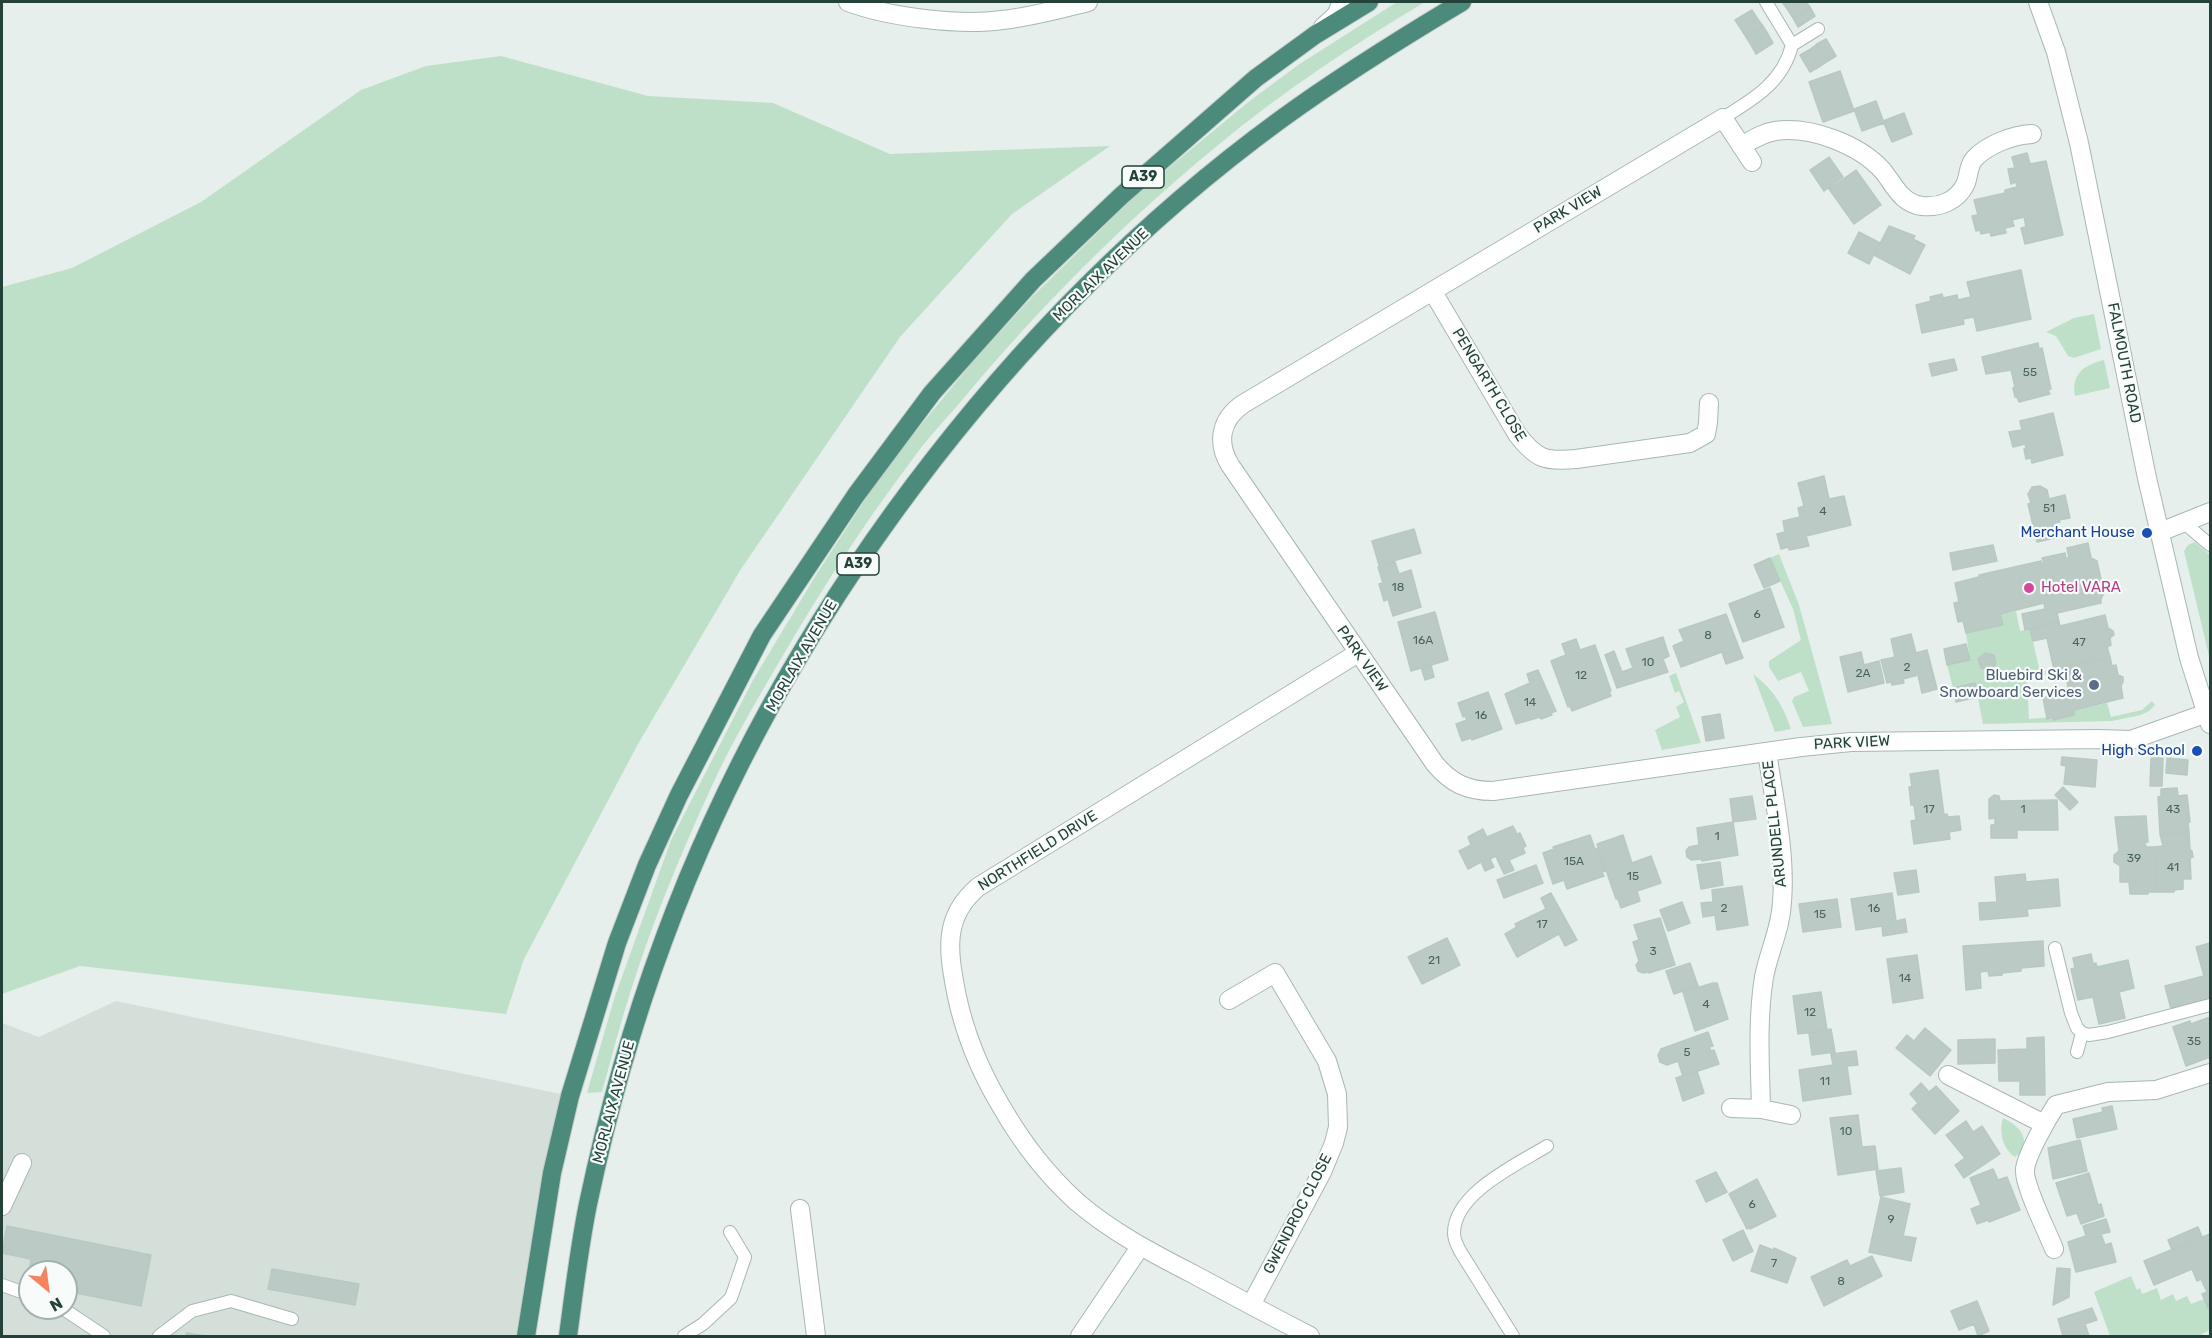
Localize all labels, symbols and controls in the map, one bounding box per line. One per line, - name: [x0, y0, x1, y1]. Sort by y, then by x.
- road number: A39: [1122, 166, 1164, 188]
- street label: PARK VIEW: [1531, 183, 1605, 237]
- street label: MORLAIX AVENUE: [1049, 225, 1153, 325]
- street label: FALMOUTH ROAD: [2103, 301, 2145, 425]
- street label: PENGARTH CLOSE: [1448, 325, 1530, 445]
- house number: 55: [2023, 366, 2037, 380]
- house number: 51: [2043, 502, 2055, 516]
- house number: 4: [1819, 505, 1827, 519]
- place label: Merchant House: [2021, 524, 2135, 542]
- marker: Merchant House: [2140, 526, 2154, 540]
- road number: A39: [837, 553, 879, 575]
- place label: Hotel VARA: [2041, 579, 2121, 597]
- house number: 18: [1392, 581, 1404, 595]
- marker: Hotel VARA: [2022, 581, 2036, 595]
- street label: MORLAIX AVENUE: [763, 597, 841, 715]
- house number: 6: [1753, 608, 1761, 622]
- street label: PARK VIEW: [1333, 622, 1391, 696]
- house number: 8: [1704, 629, 1712, 643]
- house number: 16A: [1413, 634, 1433, 648]
- house number: 47: [2072, 636, 2086, 650]
- house number: 10: [1642, 656, 1654, 670]
- house number: 2: [1903, 661, 1911, 675]
- house number: 2A: [1855, 667, 1871, 681]
- place label: Bluebird Ski & Snowboard Services: [1939, 667, 2082, 702]
- house number: 12: [1575, 669, 1587, 683]
- marker: Bluebird Ski & Snowboard Services: [2087, 678, 2101, 692]
- house number: 14: [1524, 696, 1536, 710]
- house number: 16: [1475, 709, 1487, 723]
- street label: PARK VIEW: [1813, 732, 1891, 754]
- place label: High School: [2101, 742, 2185, 760]
- marker: High School: [2190, 744, 2204, 758]
- street label: ARUNDELL PLACE: [1759, 760, 1791, 888]
- house number: 17: [1923, 803, 1935, 817]
- house number: 1: [2020, 803, 2026, 817]
- house number: 43: [2166, 803, 2180, 817]
- street label: NORTHFIELD DRIVE: [975, 807, 1101, 895]
- house number: 1: [1714, 830, 1720, 844]
- house number: 39: [2127, 852, 2141, 866]
- house number: 15A: [1564, 855, 1584, 869]
- house number: 41: [2167, 861, 2179, 875]
- house number: 15: [1627, 870, 1639, 884]
- house number: 2: [1720, 902, 1728, 916]
- house number: 16: [1868, 902, 1880, 916]
- house number: 15: [1814, 908, 1826, 922]
- house number: 17: [1536, 918, 1548, 932]
- house number: 3: [1649, 945, 1657, 959]
- house number: 21: [1428, 954, 1440, 968]
- house number: 14: [1899, 972, 1911, 986]
- house number: 4: [1702, 998, 1710, 1012]
- house number: 12: [1804, 1006, 1816, 1020]
- house number: 35: [2187, 1035, 2201, 1049]
- street label: MORLAIX AVENUE: [589, 1039, 639, 1165]
- house number: 5: [1683, 1046, 1691, 1060]
- house number: 11: [1820, 1075, 1830, 1089]
- house number: 10: [1840, 1125, 1852, 1139]
- street label: GWENDROC CLOSE: [1260, 1151, 1336, 1277]
- house number: 6: [1748, 1198, 1756, 1212]
- house number: 9: [1887, 1213, 1895, 1227]
- house number: 7: [1771, 1257, 1777, 1271]
- north arrow: [18, 1260, 78, 1320]
- house number: 8: [1837, 1275, 1845, 1289]
- text: N: [46, 1293, 66, 1316]

